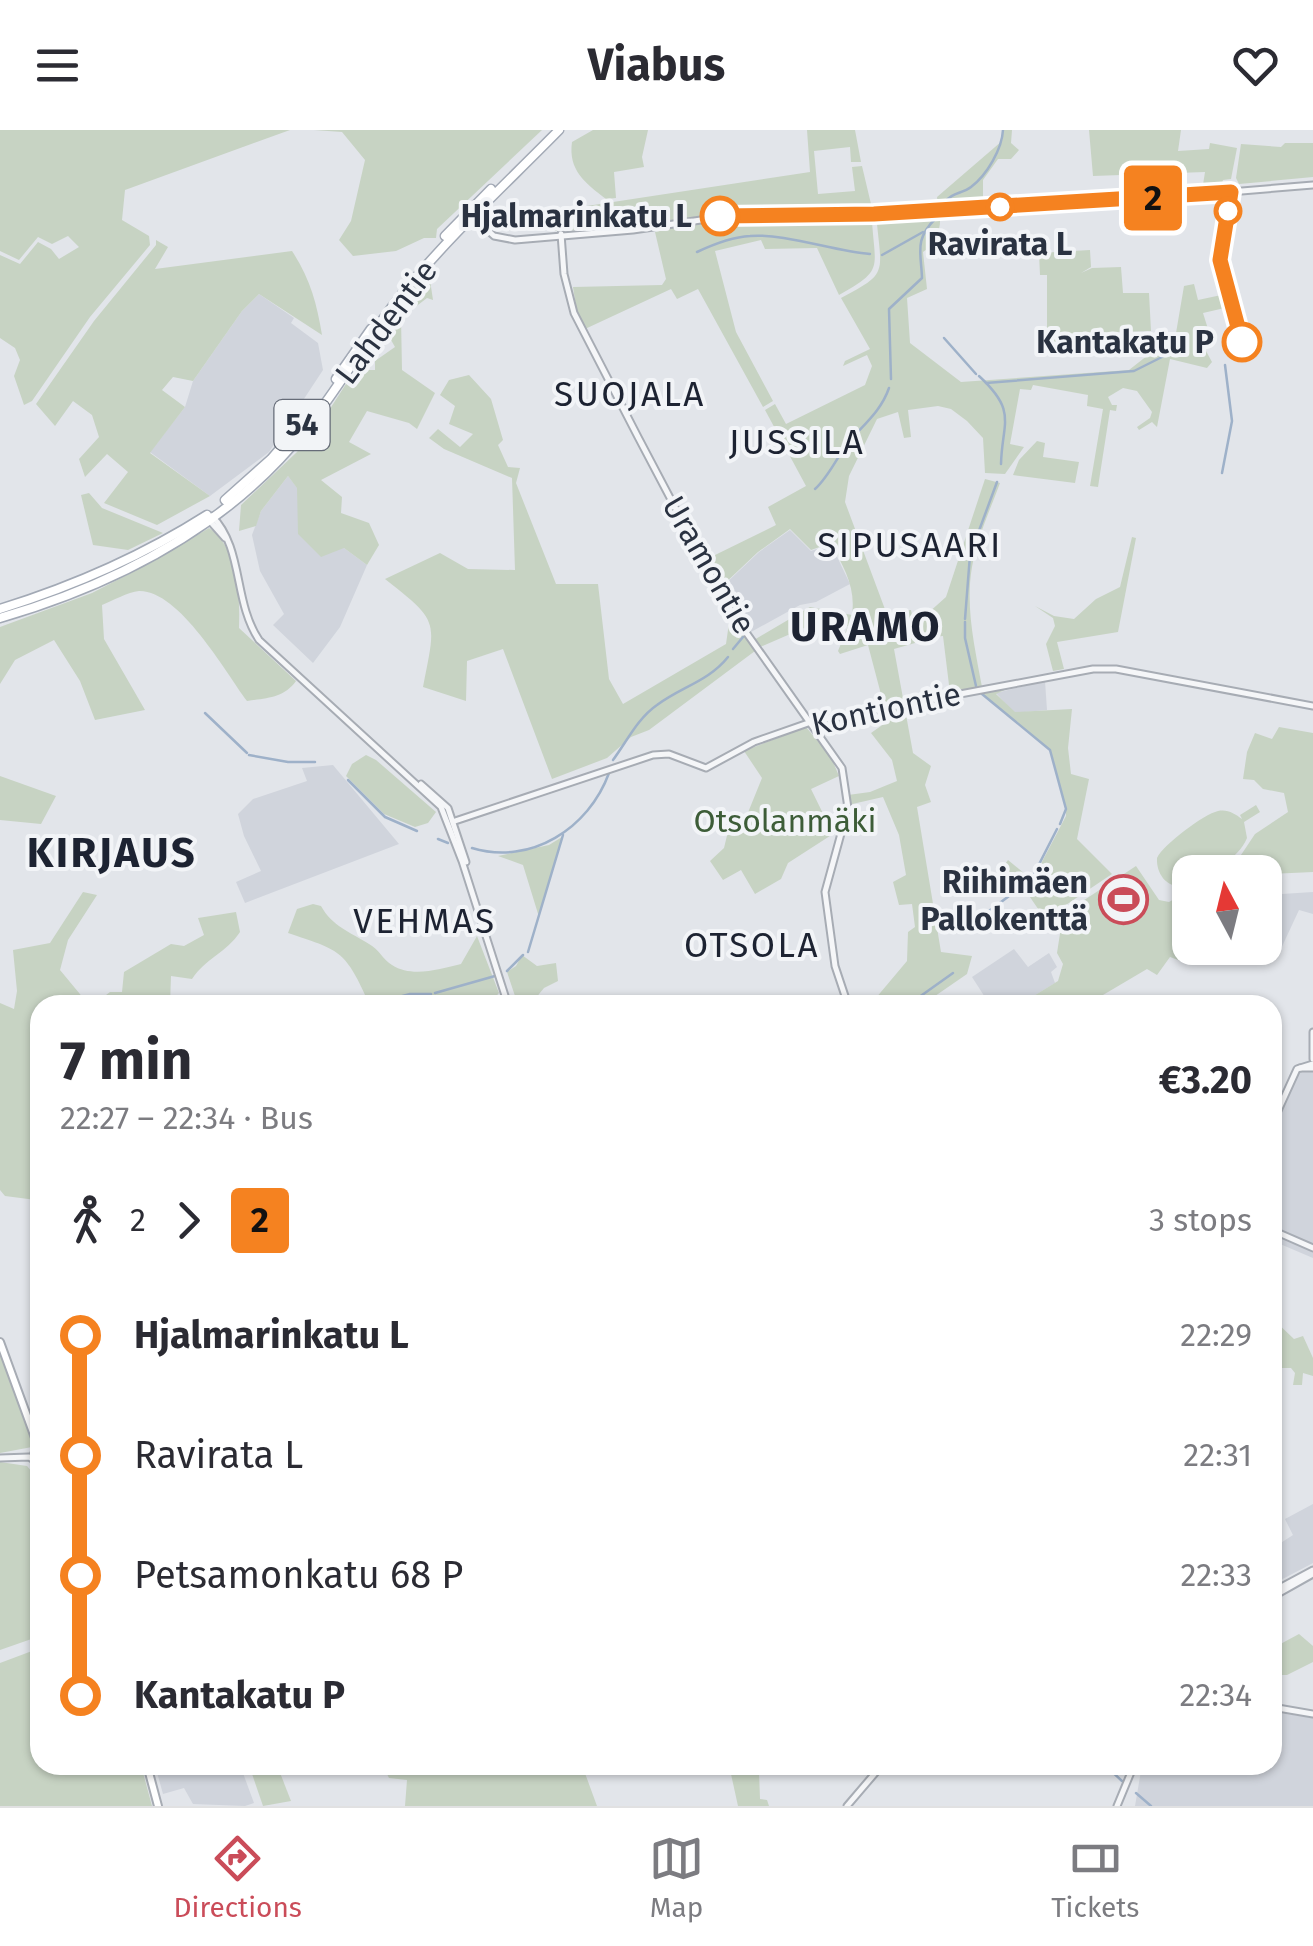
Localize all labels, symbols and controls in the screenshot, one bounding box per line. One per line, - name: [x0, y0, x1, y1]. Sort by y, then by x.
- icon: menu: [30, 38, 85, 93]
- text: Viabus: [588, 38, 725, 92]
- icon: heart: [1228, 38, 1283, 93]
- line badge: 2: [1120, 166, 1186, 230]
- text: 2: [1144, 177, 1162, 219]
- marker: Ravirata L: [987, 194, 1013, 220]
- place label: Hjalmarinkatu L: [461, 197, 692, 235]
- marker: Hjalmarinkatu L: [701, 197, 739, 235]
- unlabelled marker: [1215, 198, 1241, 224]
- place label: Ravirata L: [928, 225, 1072, 263]
- street label: Lahdentie: [327, 253, 445, 391]
- place label: Kantakatu P: [1036, 323, 1214, 361]
- marker: Kantakatu P: [1223, 323, 1261, 361]
- district label: SUOJALA: [554, 373, 706, 415]
- road number: 54: [274, 400, 330, 450]
- district label: JUSSILA: [729, 421, 865, 463]
- street label: Uramontie: [654, 489, 764, 641]
- district label: SIPUSAARI: [817, 524, 1003, 566]
- district label: URAMO: [790, 602, 942, 652]
- street label: Kontiontie: [808, 675, 964, 743]
- park label: Otsolanmäki: [694, 802, 876, 840]
- district label: KIRJAUS: [27, 828, 197, 878]
- north arrow: [1172, 855, 1282, 965]
- map controls: [1172, 855, 1282, 965]
- place label: Riihimäen Pallokenttä: [920, 863, 1088, 938]
- sports icon: Riihimäen Pallokenttä: [1097, 874, 1149, 926]
- district label: VEHMAS: [353, 900, 497, 942]
- district label: OTSOLA: [684, 924, 820, 966]
- text: 7 min: [60, 1028, 193, 1094]
- text: €3.20: [1159, 1057, 1252, 1103]
- text: 22:27 – 22:34 · Bus: [60, 1099, 313, 1137]
- icon: walk: [60, 1193, 115, 1248]
- icon: forward: [161, 1193, 216, 1248]
- text: 2: [251, 1199, 269, 1241]
- text: 2: [130, 1201, 146, 1239]
- text: 3 stops: [1149, 1201, 1252, 1239]
- text: Hjalmarinkatu L: [134, 1312, 409, 1358]
- text: 22:29: [1180, 1316, 1252, 1354]
- text: Ravirata L: [134, 1432, 303, 1478]
- text: 22:31: [1183, 1436, 1252, 1474]
- text: Petsamonkatu 68 P: [134, 1552, 463, 1598]
- text: 22:33: [1180, 1556, 1252, 1594]
- text: Kantakatu P: [134, 1672, 345, 1718]
- text: 22:34: [1180, 1676, 1252, 1714]
- tab: Directions: [174, 1831, 302, 1924]
- tab: Map: [649, 1831, 704, 1924]
- tab: Tickets: [1051, 1831, 1139, 1924]

